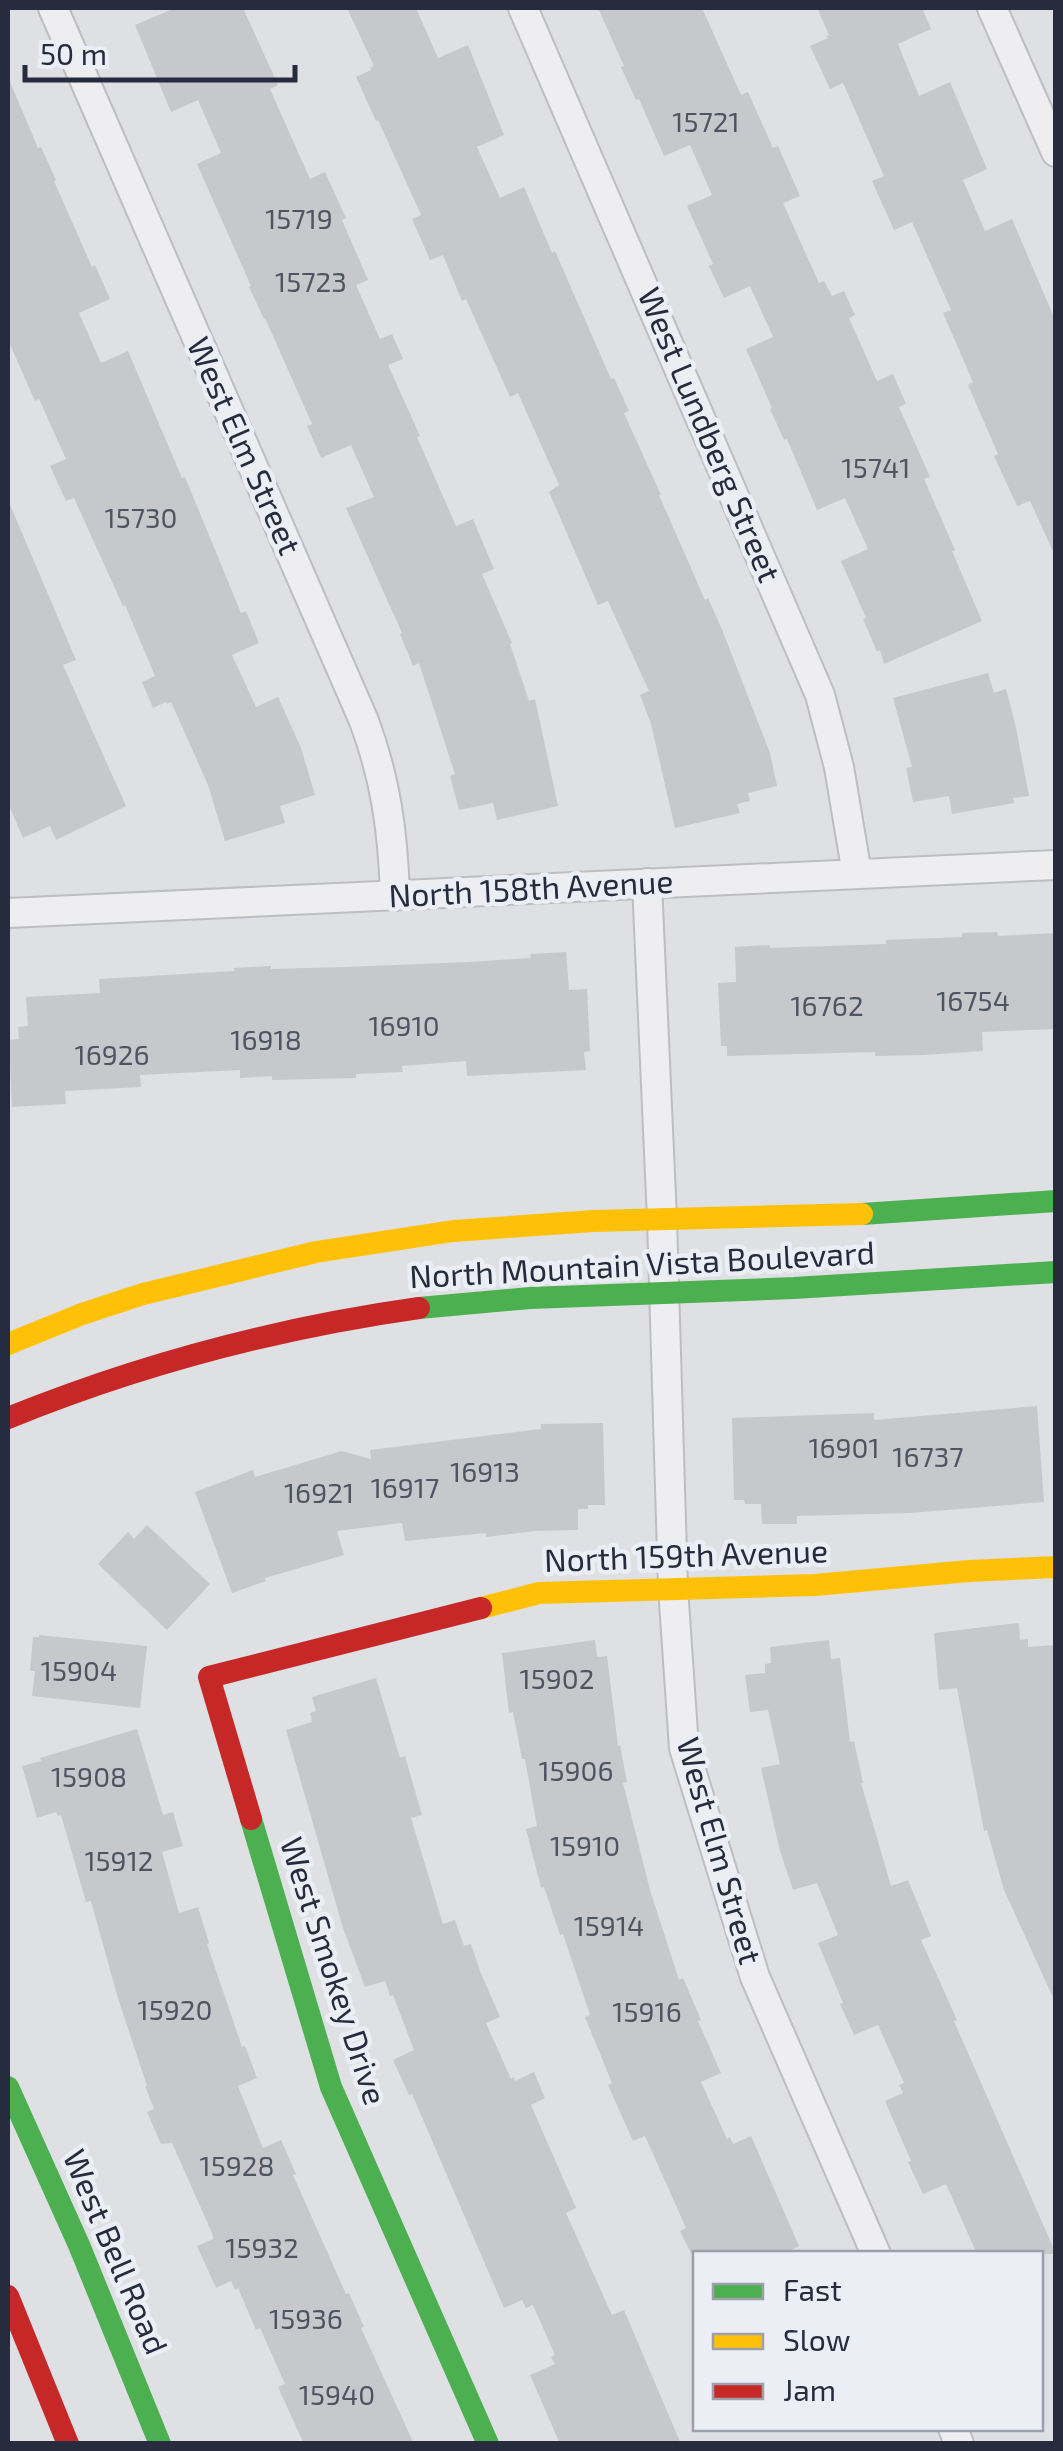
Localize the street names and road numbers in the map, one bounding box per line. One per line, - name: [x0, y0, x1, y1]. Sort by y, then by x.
- street label: West Lundberg Street: [632, 281, 790, 587]
- street label: West Elm Street: [181, 331, 311, 560]
- street label: North 158th Avenue: [388, 861, 674, 913]
- street label: North Mountain Vista Boulevard: [408, 1232, 876, 1294]
- street label: North 159th Avenue: [543, 1530, 829, 1578]
- street label: West Elm Street: [670, 1733, 771, 1968]
- street label: West Smokey Drive: [274, 1832, 396, 2109]
- street label: West Bell Road: [57, 2143, 177, 2359]

